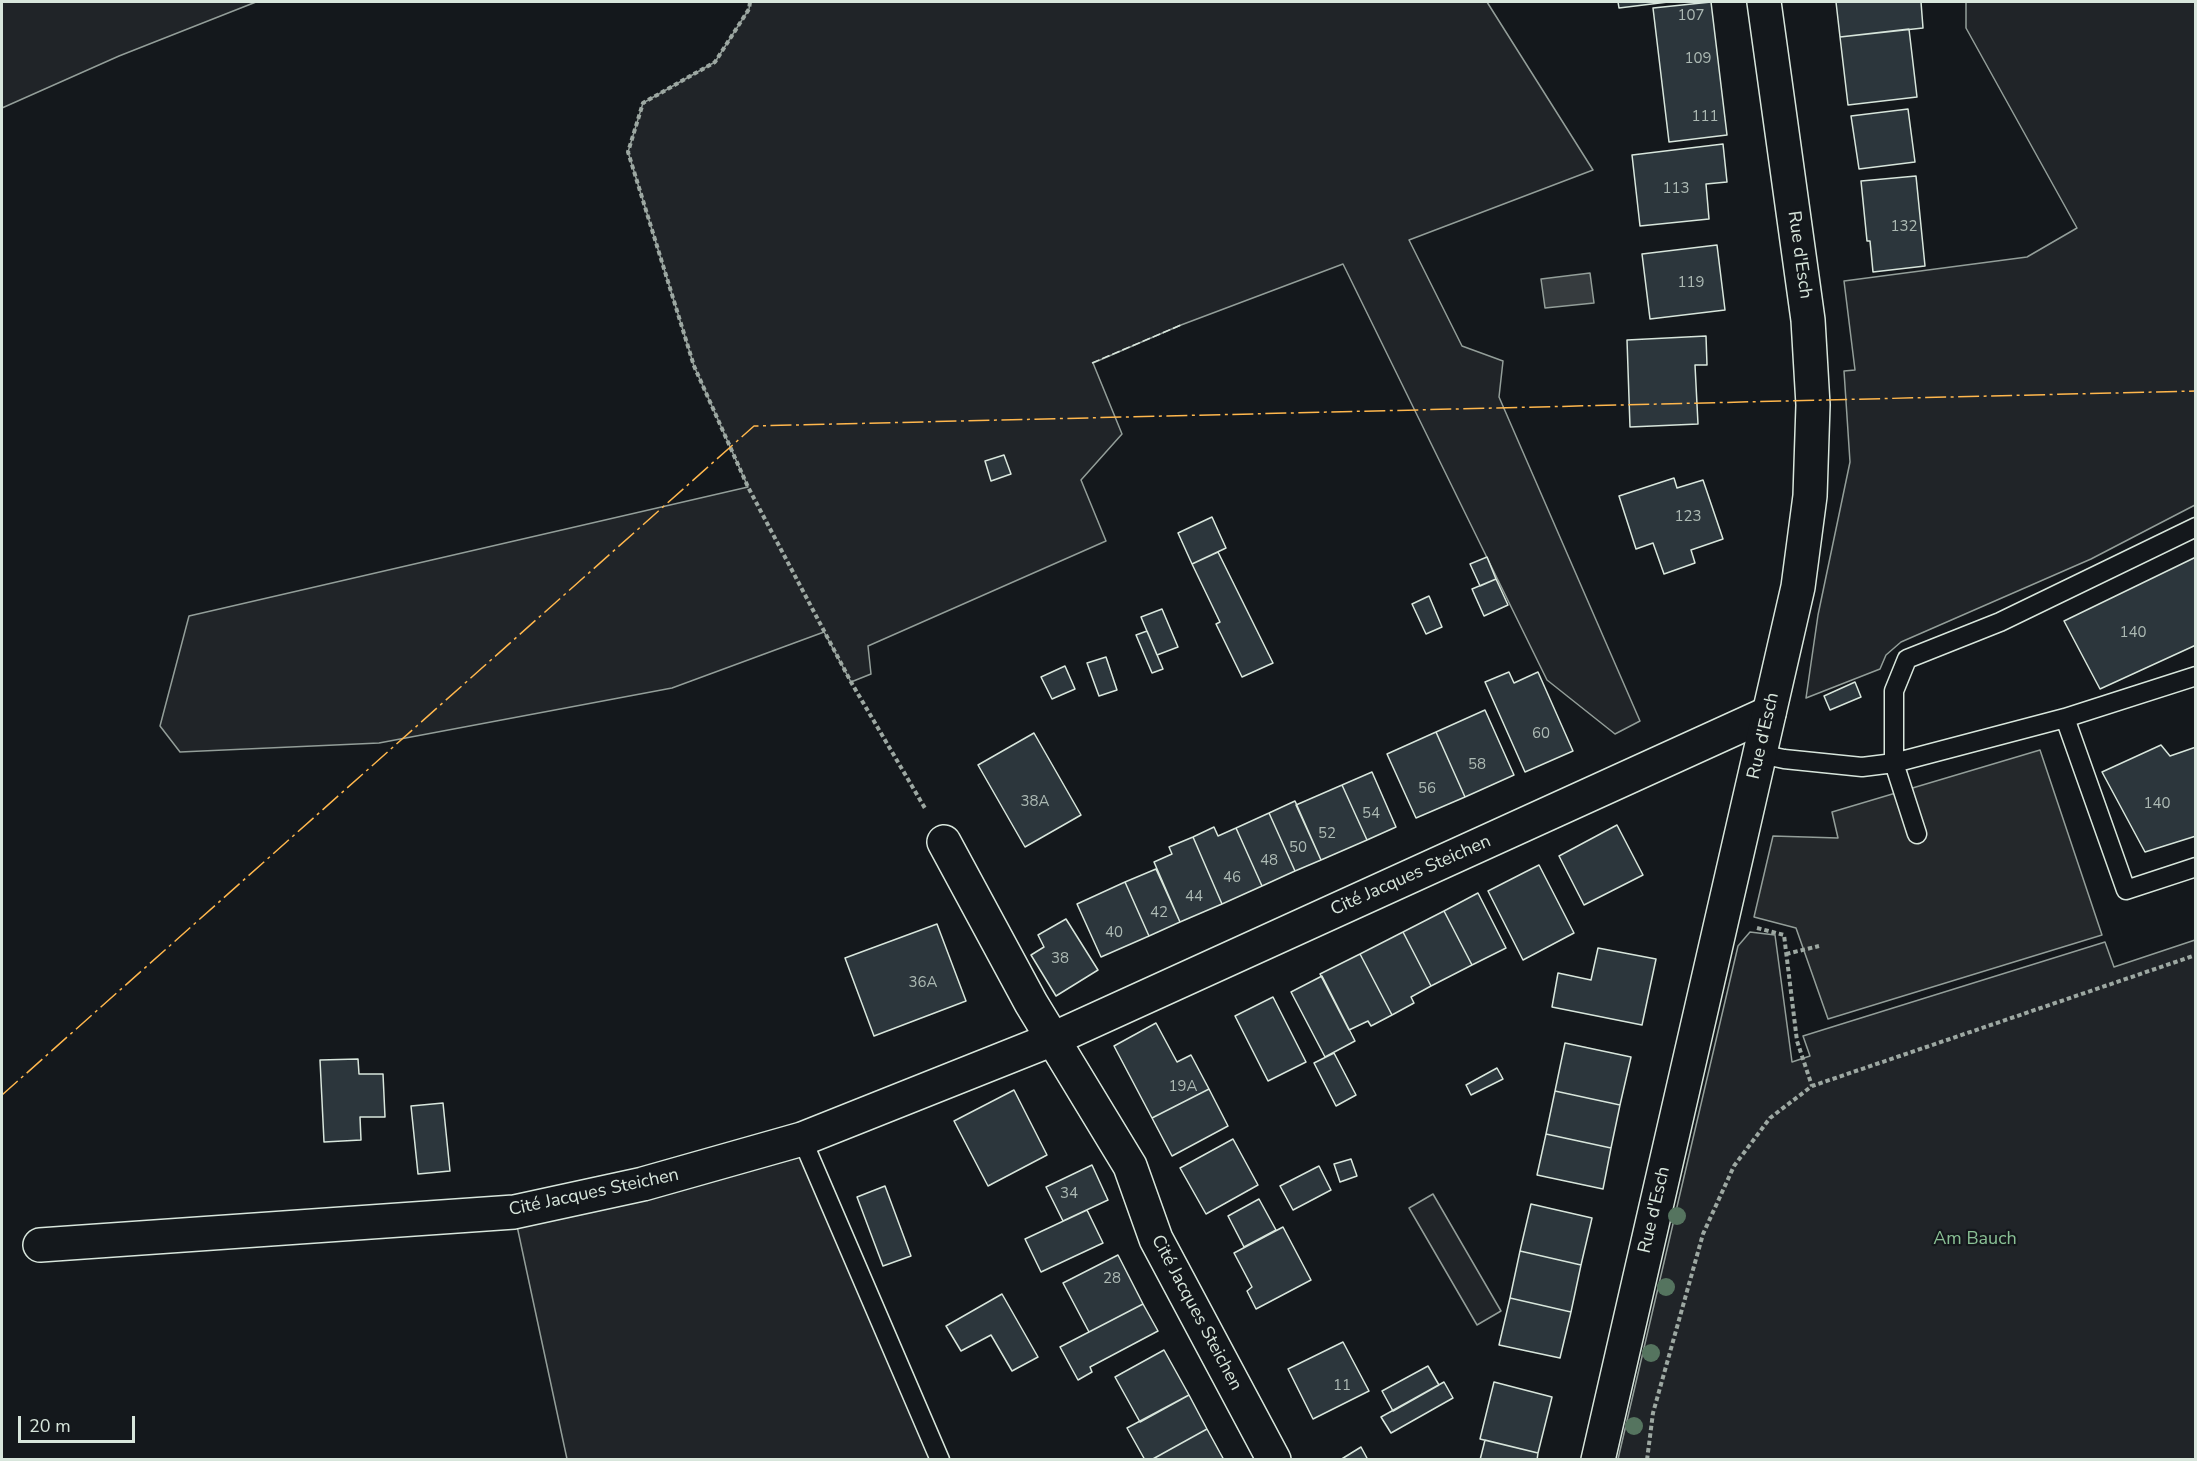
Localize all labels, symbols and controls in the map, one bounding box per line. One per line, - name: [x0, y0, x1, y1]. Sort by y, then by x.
- house number: 107: [1678, 7, 1704, 25]
- house number: 109: [1685, 50, 1711, 68]
- house number: 111: [1692, 108, 1718, 126]
- house number: 113: [1663, 180, 1689, 198]
- street label: Rue d'Esch: [1782, 210, 1816, 300]
- house number: 132: [1891, 218, 1917, 236]
- house number: 119: [1678, 274, 1704, 292]
- house number: 123: [1675, 508, 1701, 526]
- house number: 140: [2120, 624, 2146, 642]
- street label: Rue d'Esch: [1744, 691, 1784, 781]
- house number: 60: [1532, 725, 1550, 743]
- house number: 58: [1468, 756, 1486, 774]
- house number: 56: [1418, 780, 1436, 798]
- house number: 38A: [1021, 793, 1049, 811]
- house number: 140: [2144, 795, 2170, 813]
- house number: 54: [1362, 805, 1380, 823]
- house number: 52: [1318, 825, 1336, 843]
- street label: Cité Jacques Steichen: [1328, 831, 1494, 921]
- house number: 50: [1289, 839, 1307, 857]
- house number: 48: [1260, 852, 1278, 870]
- house number: 46: [1223, 869, 1241, 887]
- house number: 44: [1185, 888, 1203, 906]
- house number: 42: [1150, 904, 1168, 922]
- house number: 40: [1105, 924, 1123, 942]
- house number: 38: [1051, 950, 1069, 968]
- house number: 36A: [909, 974, 937, 992]
- house number: 19A: [1169, 1078, 1197, 1096]
- street label: Cité Jacques Steichen: [507, 1164, 681, 1222]
- street label: Rue d'Esch: [1635, 1165, 1675, 1255]
- house number: 34: [1060, 1185, 1078, 1203]
- park label: Am Bauch: [1933, 1229, 2017, 1251]
- street label: Cité Jacques Steichen: [1146, 1232, 1246, 1394]
- house number: 28: [1103, 1270, 1121, 1288]
- house number: 11: [1333, 1377, 1351, 1395]
- scale bar: [21, 1404, 138, 1442]
- text: 20 m: [29, 1414, 71, 1438]

